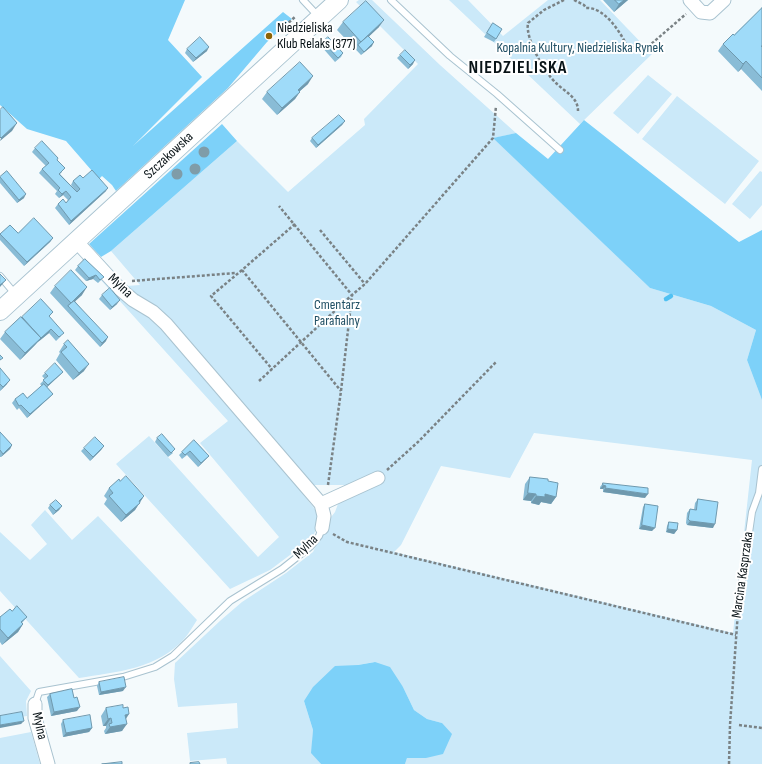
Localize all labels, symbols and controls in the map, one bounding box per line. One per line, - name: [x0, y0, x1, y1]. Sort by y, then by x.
- place label: Niedzieliska Klub Relaks (377): [277, 20, 356, 52]
- marker: Niedzieliska Klub Relaks (377): [264, 31, 274, 41]
- park label: Kopalnia Kultury, Niedzieliska Rynek: [496, 40, 664, 56]
- district label: NIEDZIELISKA: [469, 57, 567, 79]
- street label: Szczakowska: [141, 129, 197, 183]
- street label: Mylna: [104, 270, 136, 302]
- park label: Cmentarz Parafialny: [314, 297, 360, 330]
- street label: Mylna: [290, 531, 322, 563]
- street label: Marcina Kasprzaka: [729, 531, 757, 619]
- street label: Mylna: [28, 711, 50, 741]

